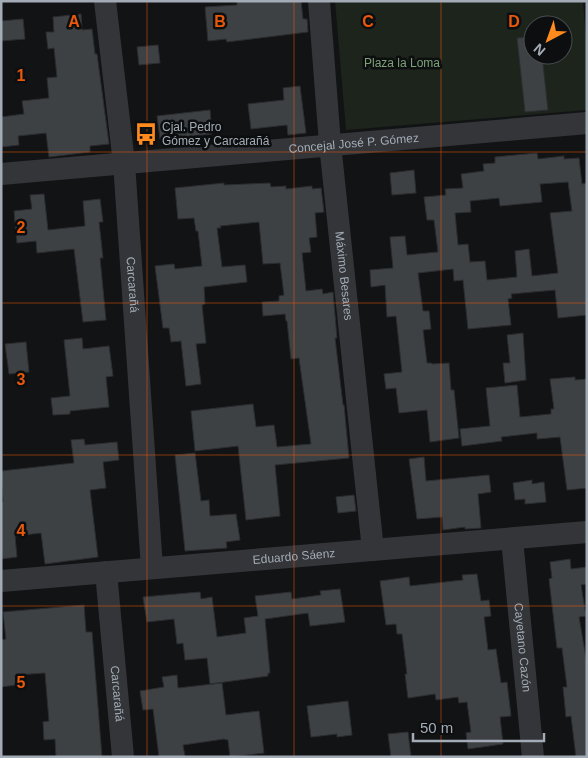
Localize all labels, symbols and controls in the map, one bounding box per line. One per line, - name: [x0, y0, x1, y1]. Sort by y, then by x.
- text: A: [68, 13, 80, 30]
- text: B: [214, 13, 226, 30]
- text: C: [362, 13, 374, 30]
- text: D: [508, 13, 520, 30]
- north arrow: [523, 15, 573, 65]
- text: N: [530, 40, 549, 59]
- park label: Plaza la Loma: [364, 56, 440, 70]
- text: 1: [17, 67, 26, 84]
- place label: Cjal. Pedro Gómez y Carcarañá: [162, 120, 270, 148]
- bus stop icon: Cjal. Pedro Gómez y Carcarañá: [133, 121, 159, 147]
- street label: Concejal José P. Gómez: [288, 131, 419, 156]
- text: 2: [17, 219, 26, 236]
- street label: Máximo Besares: [332, 231, 356, 321]
- street label: Carcarañá: [123, 256, 141, 313]
- text: 3: [17, 371, 26, 388]
- text: 4: [17, 522, 26, 539]
- street label: Eduardo Sáenz: [252, 546, 336, 567]
- street label: Cayetano Cazón: [511, 602, 534, 693]
- street label: Carcarañá: [108, 665, 127, 722]
- text: 5: [17, 674, 26, 691]
- scale bar: [413, 710, 544, 742]
- text: 50 m: [420, 719, 453, 736]

